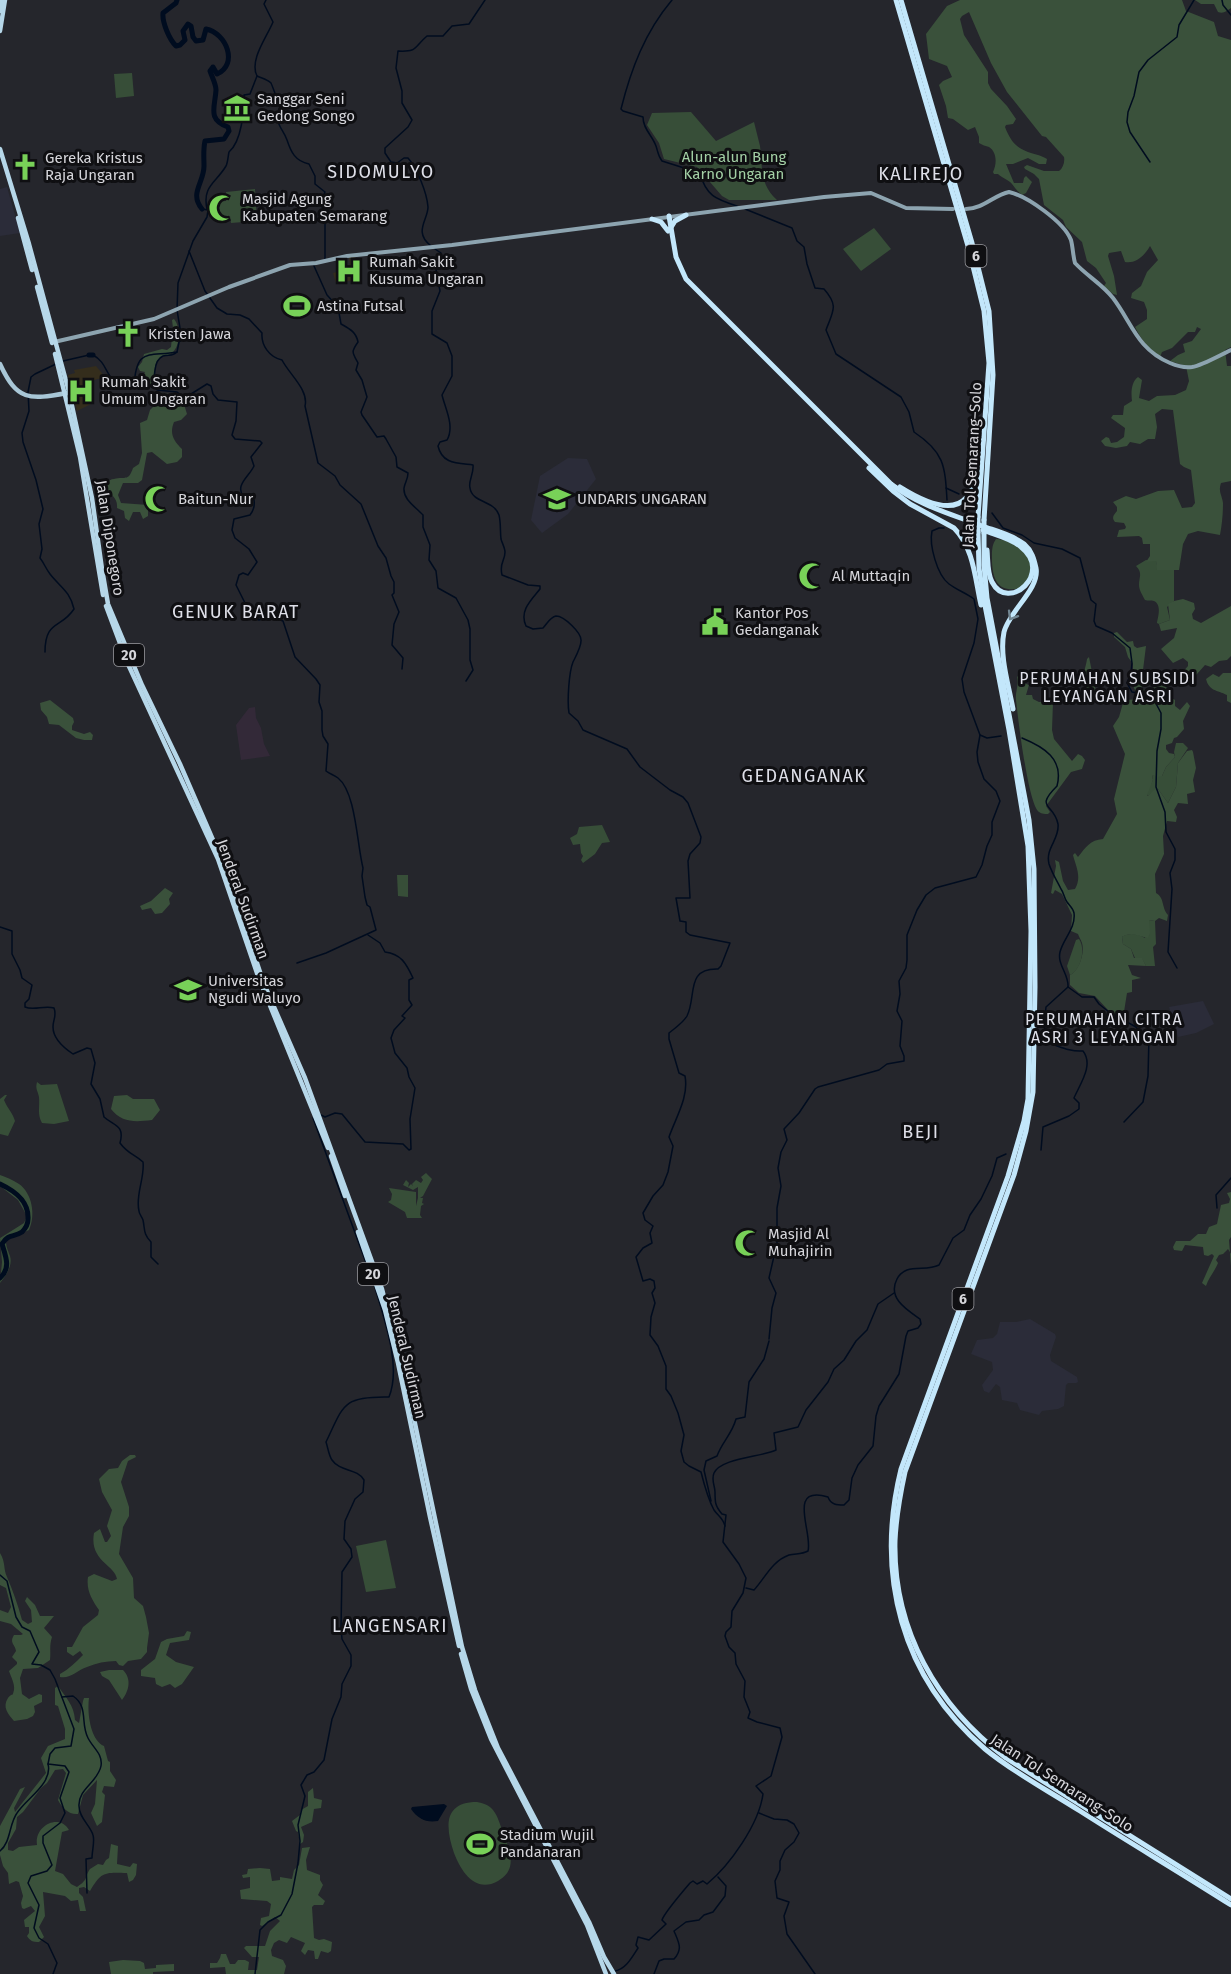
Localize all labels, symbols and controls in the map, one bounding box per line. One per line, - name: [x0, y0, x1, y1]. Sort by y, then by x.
- place label: Sanggar Seni Gedong Songo: [257, 90, 355, 125]
- museum icon: Sanggar Seni Gedong Songo: [222, 93, 252, 123]
- park label: Alun-alun Bung Karno Ungaran: [682, 148, 787, 183]
- place label: Gereka Kristus Raja Ungaran: [45, 149, 143, 184]
- church icon: Gereka Kristus Raja Ungaran: [10, 152, 40, 182]
- district label: SIDOMULYO: [327, 161, 435, 183]
- district label: KALIREJO: [878, 163, 964, 185]
- place label: Masjid Agung Kabupaten Semarang: [242, 190, 387, 225]
- mosque icon: Masjid Agung Kabupaten Semarang: [207, 193, 237, 223]
- road number: 6: [966, 245, 986, 267]
- place label: Rumah Sakit Kusuma Ungaran: [369, 253, 484, 288]
- hospital icon: Rumah Sakit Kusuma Ungaran: [334, 256, 364, 286]
- sports icon: Astina Futsal: [282, 291, 312, 321]
- place label: Astina Futsal: [317, 297, 404, 315]
- church icon: Kristen Jawa: [113, 319, 143, 349]
- place label: Kristen Jawa: [148, 325, 231, 343]
- place label: Rumah Sakit Umum Ungaran: [101, 373, 206, 408]
- hospital icon: Rumah Sakit Umum Ungaran: [66, 376, 96, 406]
- street label: Jalan Tol Semarang–Solo: [959, 381, 985, 549]
- street label: Jalan Diponegoro: [92, 479, 128, 597]
- mosque icon: Baitun-Nur: [143, 484, 173, 514]
- school or university icon: UNDARIS UNGARAN: [542, 484, 572, 514]
- place label: Baitun-Nur: [178, 490, 253, 508]
- place label: UNDARIS UNGARAN: [577, 490, 707, 508]
- mosque icon: Al Muttaqin: [797, 561, 827, 591]
- place label: Al Muttaqin: [832, 567, 910, 585]
- district label: GENUK BARAT: [172, 601, 300, 623]
- place label: Kantor Pos Gedanganak: [735, 604, 819, 639]
- public building icon: Kantor Pos Gedanganak: [700, 607, 730, 637]
- one-way arrow: [1007, 610, 1019, 620]
- road number: 20: [114, 644, 144, 666]
- district label: PERUMAHAN SUBSIDI LEYANGAN ASRI: [1019, 669, 1197, 706]
- district label: GEDANGANAK: [742, 765, 866, 787]
- street label: Jenderal Sudirman: [213, 837, 273, 961]
- place label: Universitas Ngudi Waluyo: [208, 972, 301, 1007]
- school or university icon: Universitas Ngudi Waluyo: [173, 975, 203, 1005]
- district label: PERUMAHAN CITRA ASRI 3 LEYANGAN: [1025, 1010, 1183, 1047]
- district label: BEJI: [902, 1121, 940, 1143]
- place label: Masjid Al Muhajirin: [768, 1225, 832, 1260]
- mosque icon: Masjid Al Muhajirin: [733, 1228, 763, 1258]
- road number: 20: [358, 1263, 388, 1285]
- road number: 6: [952, 1288, 974, 1310]
- street label: Jenderal Sudirman: [384, 1294, 430, 1420]
- district label: LANGENSARI: [332, 1615, 448, 1637]
- street label: Jalan Tol Semarang–Solo: [987, 1730, 1137, 1836]
- place label: Stadium Wujil Pandanaran: [500, 1826, 595, 1861]
- sports icon: Stadium Wujil Pandanaran: [465, 1829, 495, 1859]

